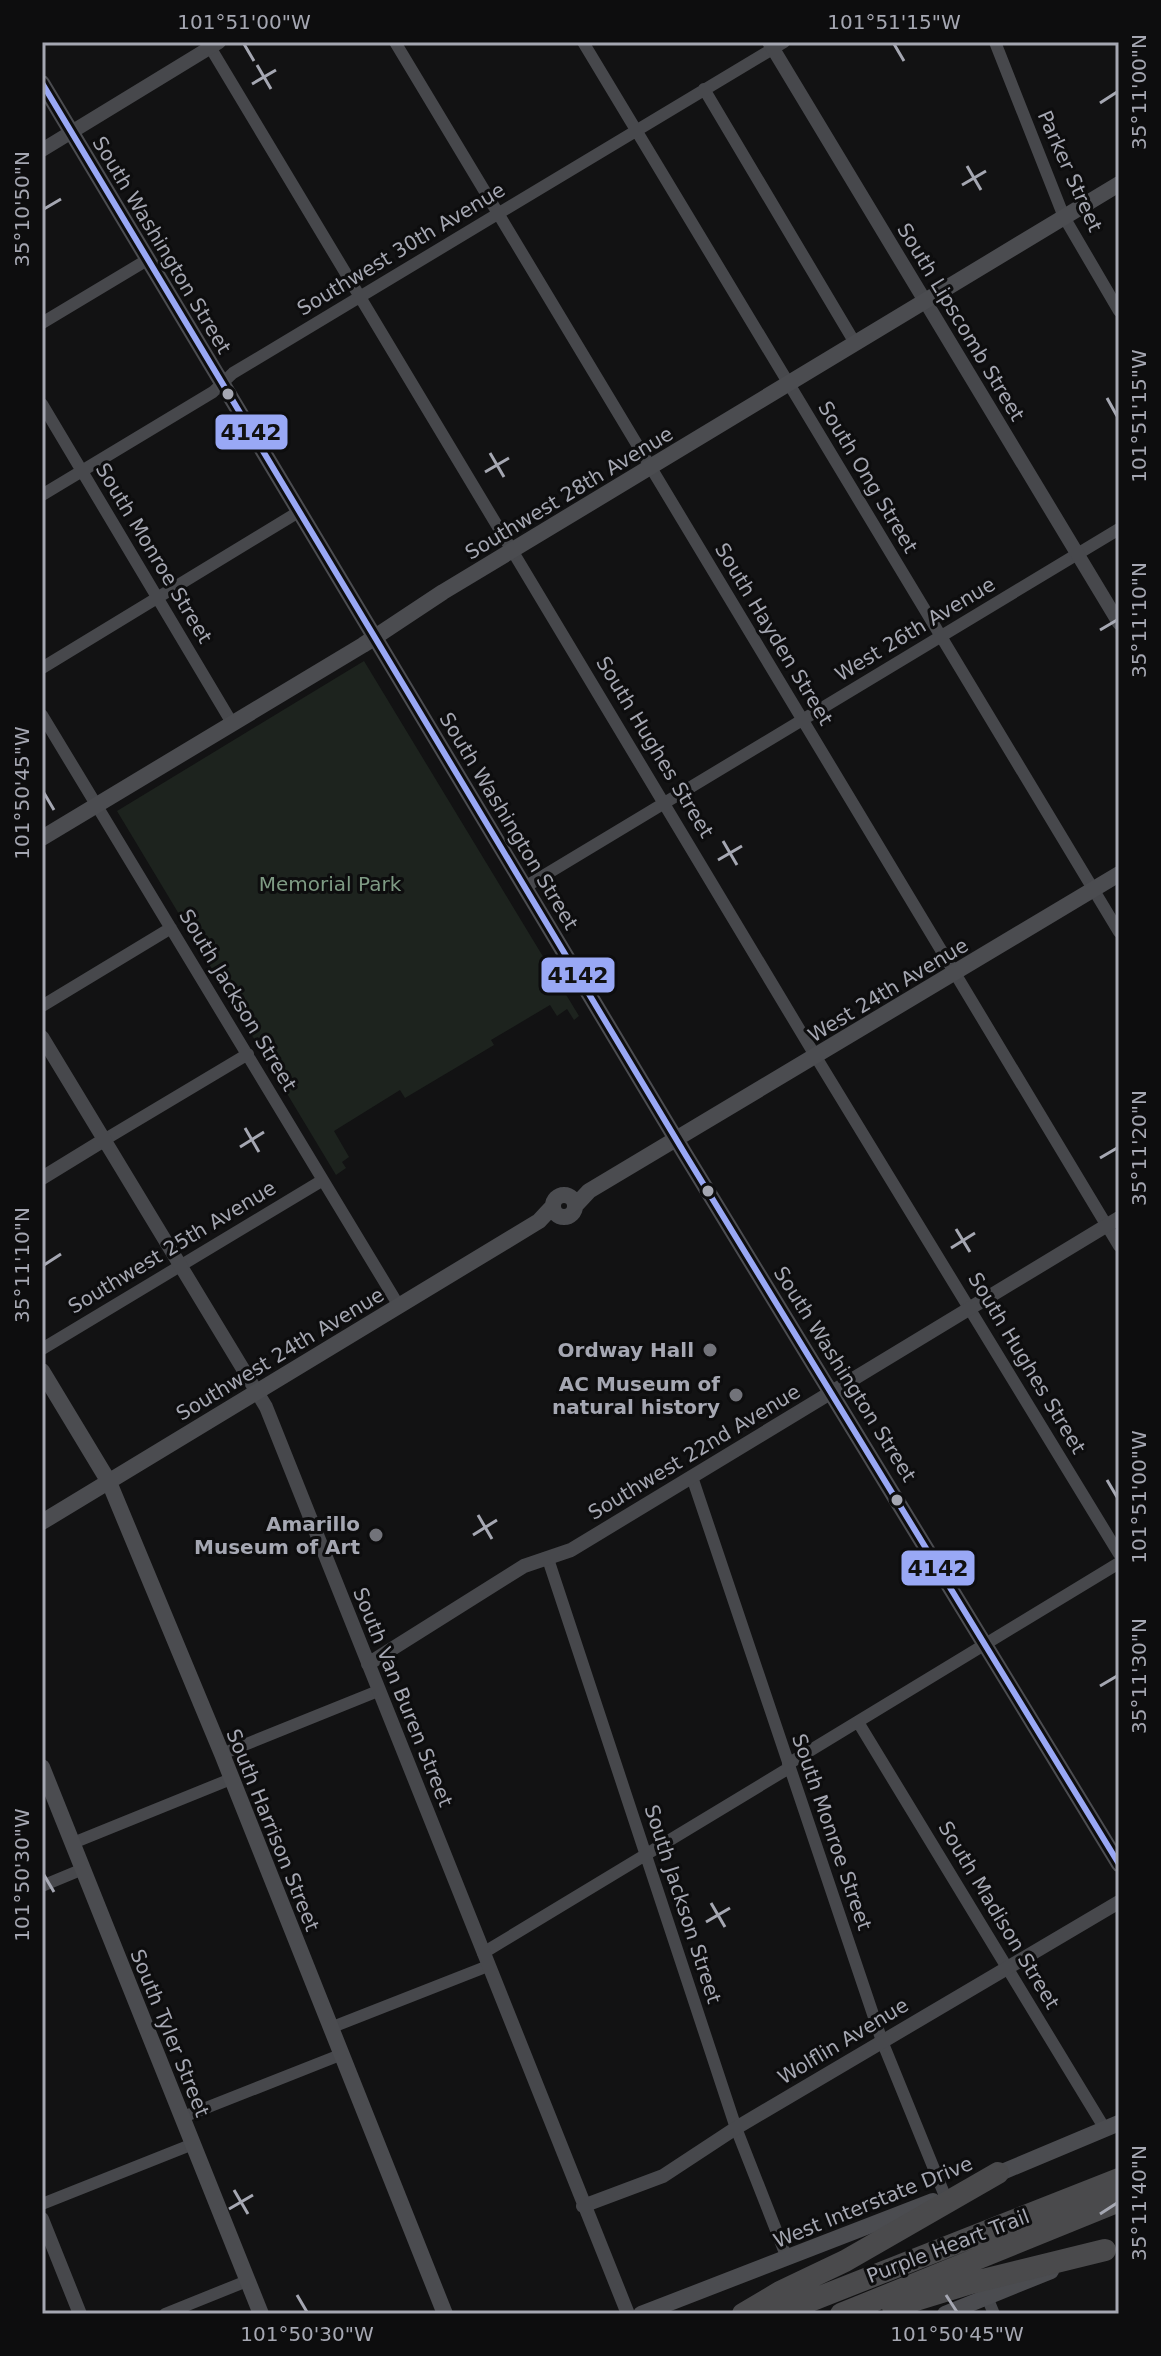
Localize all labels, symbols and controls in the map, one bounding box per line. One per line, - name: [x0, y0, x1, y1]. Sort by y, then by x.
- text: 101°51'00"W: [177, 10, 311, 34]
- text: 101°51'15"W: [827, 10, 961, 34]
- text: 35°11'00"N: [1127, 34, 1151, 150]
- street label: Parker Street: [1033, 107, 1107, 235]
- street label: South Washington Street: [88, 132, 237, 358]
- text: 35°10'50"N: [10, 151, 34, 267]
- street label: Southwest 30th Avenue: [293, 177, 509, 321]
- street label: South Lipscomb Street: [892, 219, 1030, 426]
- text: 101°51'15"W: [1127, 349, 1151, 483]
- unlabelled marker: [220, 386, 236, 402]
- street label: South Ong Street: [813, 397, 923, 557]
- line badge: 4142: [214, 413, 289, 451]
- text: 4142: [220, 420, 282, 445]
- street label: Southwest 28th Avenue: [461, 421, 677, 565]
- street label: South Monroe Street: [91, 458, 217, 648]
- street label: South Hayden Street: [710, 538, 838, 730]
- text: 35°11'10"N: [1127, 562, 1151, 678]
- street label: West 26th Avenue: [831, 572, 999, 686]
- street label: South Hughes Street: [591, 652, 719, 842]
- street label: South Washington Street: [435, 708, 584, 934]
- text: 101°50'45"W: [10, 726, 34, 860]
- park label: Memorial Park: [259, 872, 402, 896]
- street label: South Jackson Street: [174, 905, 302, 1095]
- street label: West 24th Avenue: [804, 933, 972, 1047]
- line badge: 4142: [540, 956, 616, 994]
- text: 4142: [547, 963, 609, 988]
- text: 35°11'20"N: [1127, 1090, 1151, 1206]
- street label: Southwest 25th Avenue: [64, 1175, 280, 1319]
- unlabelled marker: [700, 1183, 716, 1199]
- text: 35°11'10"N: [10, 1207, 34, 1323]
- street label: South Washington Street: [769, 1262, 921, 1486]
- street label: South Hughes Street: [963, 1268, 1091, 1458]
- street label: Southwest 24th Avenue: [172, 1282, 388, 1426]
- place label: Ordway Hall: [558, 1338, 694, 1362]
- marker: Ordway Hall: [701, 1341, 719, 1359]
- place label: AC Museum of natural history: [552, 1372, 720, 1419]
- street label: Southwest 22nd Avenue: [584, 1379, 804, 1525]
- marker: AC Museum of natural history: [727, 1386, 745, 1404]
- text: 101°51'00"W: [1127, 1430, 1151, 1564]
- unlabelled marker: [889, 1492, 905, 1508]
- place label: Amarillo Museum of Art: [194, 1512, 360, 1559]
- marker: Amarillo Museum of Art: [367, 1526, 385, 1544]
- line badge: 4142: [900, 1549, 976, 1587]
- text: 4142: [907, 1556, 969, 1581]
- street label: South Van Buren Street: [348, 1584, 458, 1810]
- text: 35°11'30"N: [1127, 1618, 1151, 1734]
- street label: South Harrison Street: [221, 1725, 325, 1935]
- street label: South Monroe Street: [787, 1731, 877, 1933]
- street label: South Jackson Street: [639, 1802, 727, 2007]
- text: 101°50'30"W: [10, 1808, 34, 1942]
- street label: South Madison Street: [933, 1817, 1065, 2013]
- street label: South Tyler Street: [125, 1946, 215, 2120]
- street label: Wolflin Avenue: [773, 1993, 913, 2089]
- text: 35°11'40"N: [1127, 2145, 1151, 2261]
- street label: West Interstate Drive: [770, 2151, 976, 2253]
- street label: Purple Heart Trail: [863, 2204, 1033, 2288]
- text: 101°50'30"W: [240, 2322, 374, 2346]
- text: 101°50'45"W: [890, 2322, 1024, 2346]

